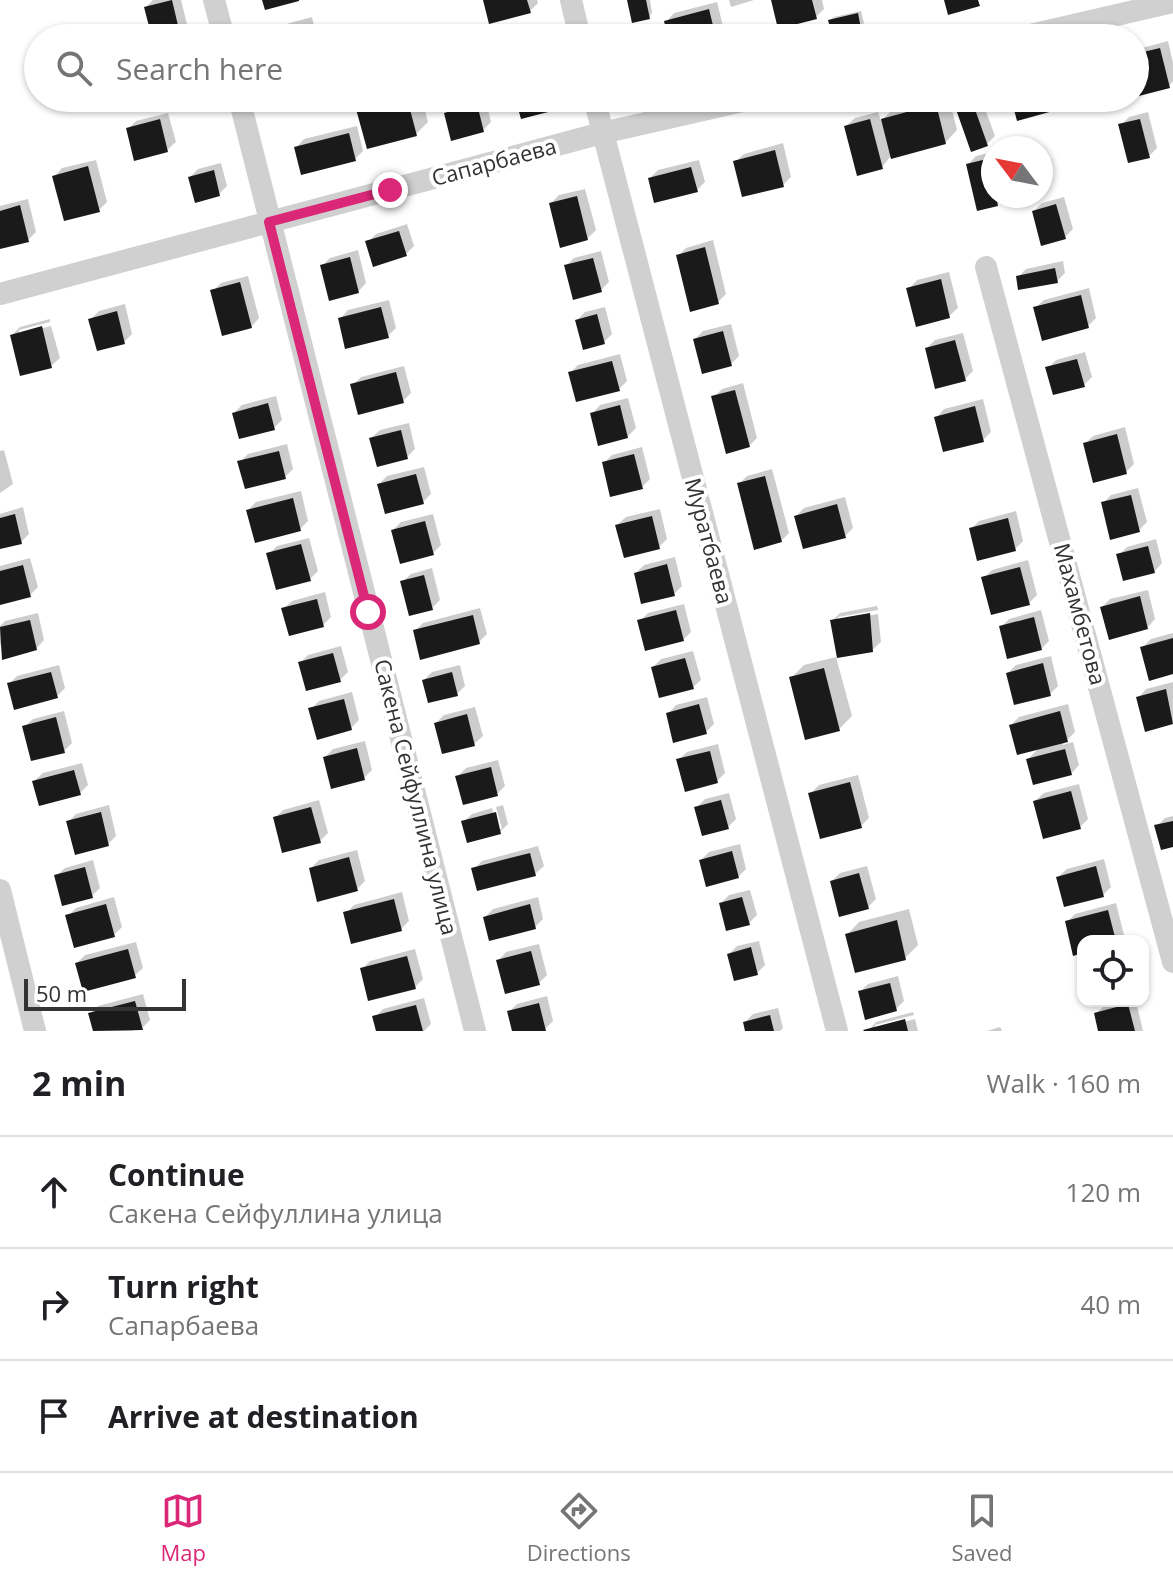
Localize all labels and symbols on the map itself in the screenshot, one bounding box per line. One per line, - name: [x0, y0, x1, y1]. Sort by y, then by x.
- street label: Сапарбаева: [428, 130, 559, 192]
- north arrow: [981, 136, 1053, 208]
- route end: [372, 172, 408, 208]
- street label: Муратбаева: [679, 474, 741, 607]
- street label: Махамбетова: [1048, 539, 1114, 688]
- route start: [350, 594, 386, 630]
- street label: Сакена Сейфуллина улица: [368, 656, 466, 938]
- scale bar: [24, 975, 186, 1011]

